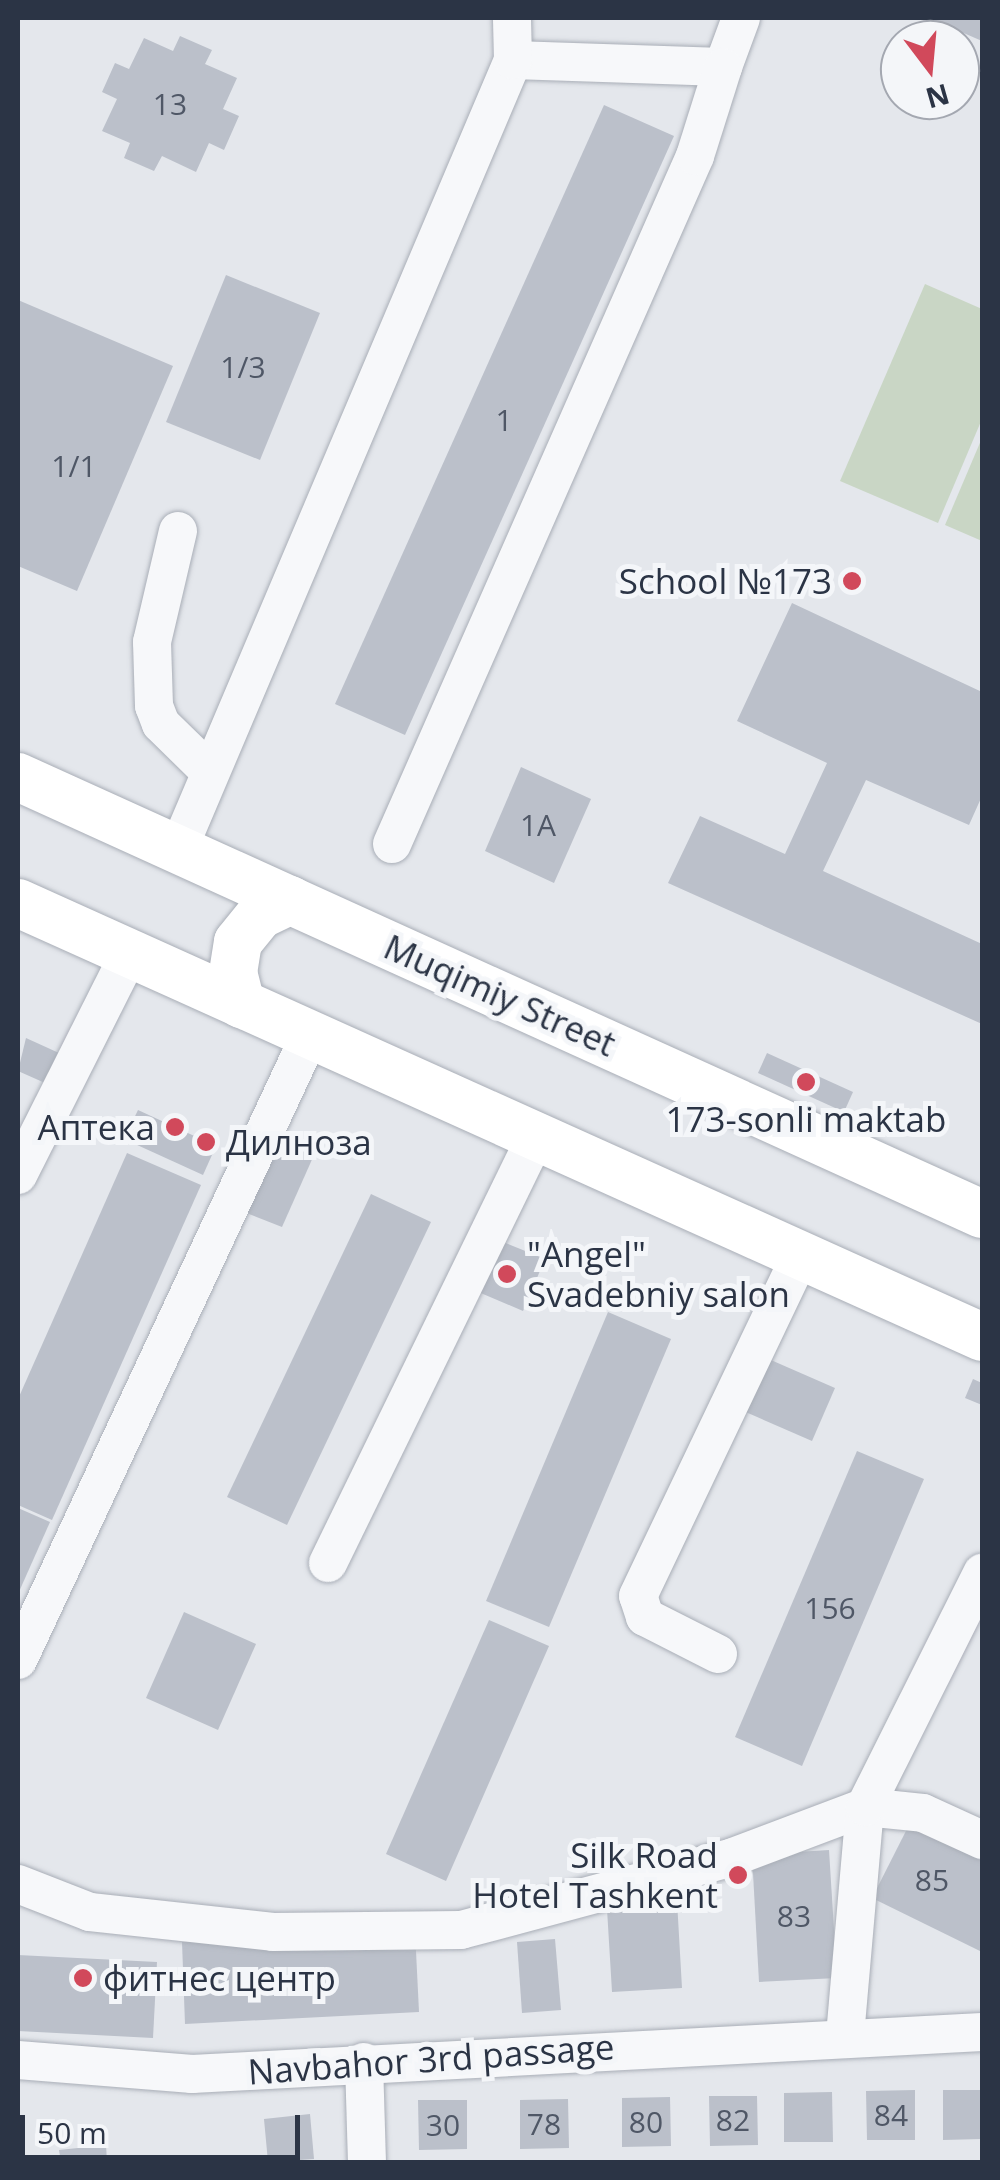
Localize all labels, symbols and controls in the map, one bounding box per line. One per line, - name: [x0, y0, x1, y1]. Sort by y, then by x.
- north arrow: [880, 20, 980, 120]
- text: N: [922, 76, 954, 118]
- house number: 13: [153, 86, 187, 122]
- house number: 1/3: [220, 349, 266, 385]
- house number: 1: [495, 402, 513, 438]
- house number: 1/1: [51, 448, 97, 484]
- place label: School №173: [619, 560, 832, 602]
- marker: School №173: [841, 570, 863, 592]
- house number: 1A: [520, 807, 556, 843]
- street label: Muqimiy Street: [378, 925, 622, 1065]
- marker: 173-sonli maktab: [795, 1071, 817, 1093]
- place label: 173-sonli maktab: [666, 1098, 946, 1140]
- place label: Аптека: [38, 1106, 155, 1148]
- marker: Аптека: [164, 1116, 186, 1138]
- place label: Дилноза: [226, 1121, 372, 1163]
- marker: Дилноза: [195, 1131, 217, 1153]
- place label: "Angel" Svadebniy salon: [527, 1233, 790, 1315]
- marker: "Angel" Svadebniy salon: [496, 1263, 518, 1285]
- house number: 156: [804, 1590, 856, 1626]
- place label: Silk Road Hotel Tashkent: [472, 1834, 718, 1916]
- house number: 85: [915, 1862, 949, 1898]
- marker: Silk Road Hotel Tashkent: [727, 1864, 749, 1886]
- house number: 83: [777, 1898, 811, 1934]
- place label: фитнес центр: [103, 1957, 336, 1999]
- marker: фитнес центр: [72, 1967, 94, 1989]
- street label: Navbahor 3rd passage: [246, 2025, 616, 2093]
- scale bar: [25, 2095, 305, 2157]
- house number: 84: [874, 2097, 908, 2133]
- house number: 82: [716, 2102, 750, 2138]
- house number: 80: [629, 2104, 663, 2140]
- house number: 78: [527, 2106, 561, 2142]
- house number: 30: [426, 2107, 460, 2143]
- text: 50 m: [37, 2112, 107, 2153]

